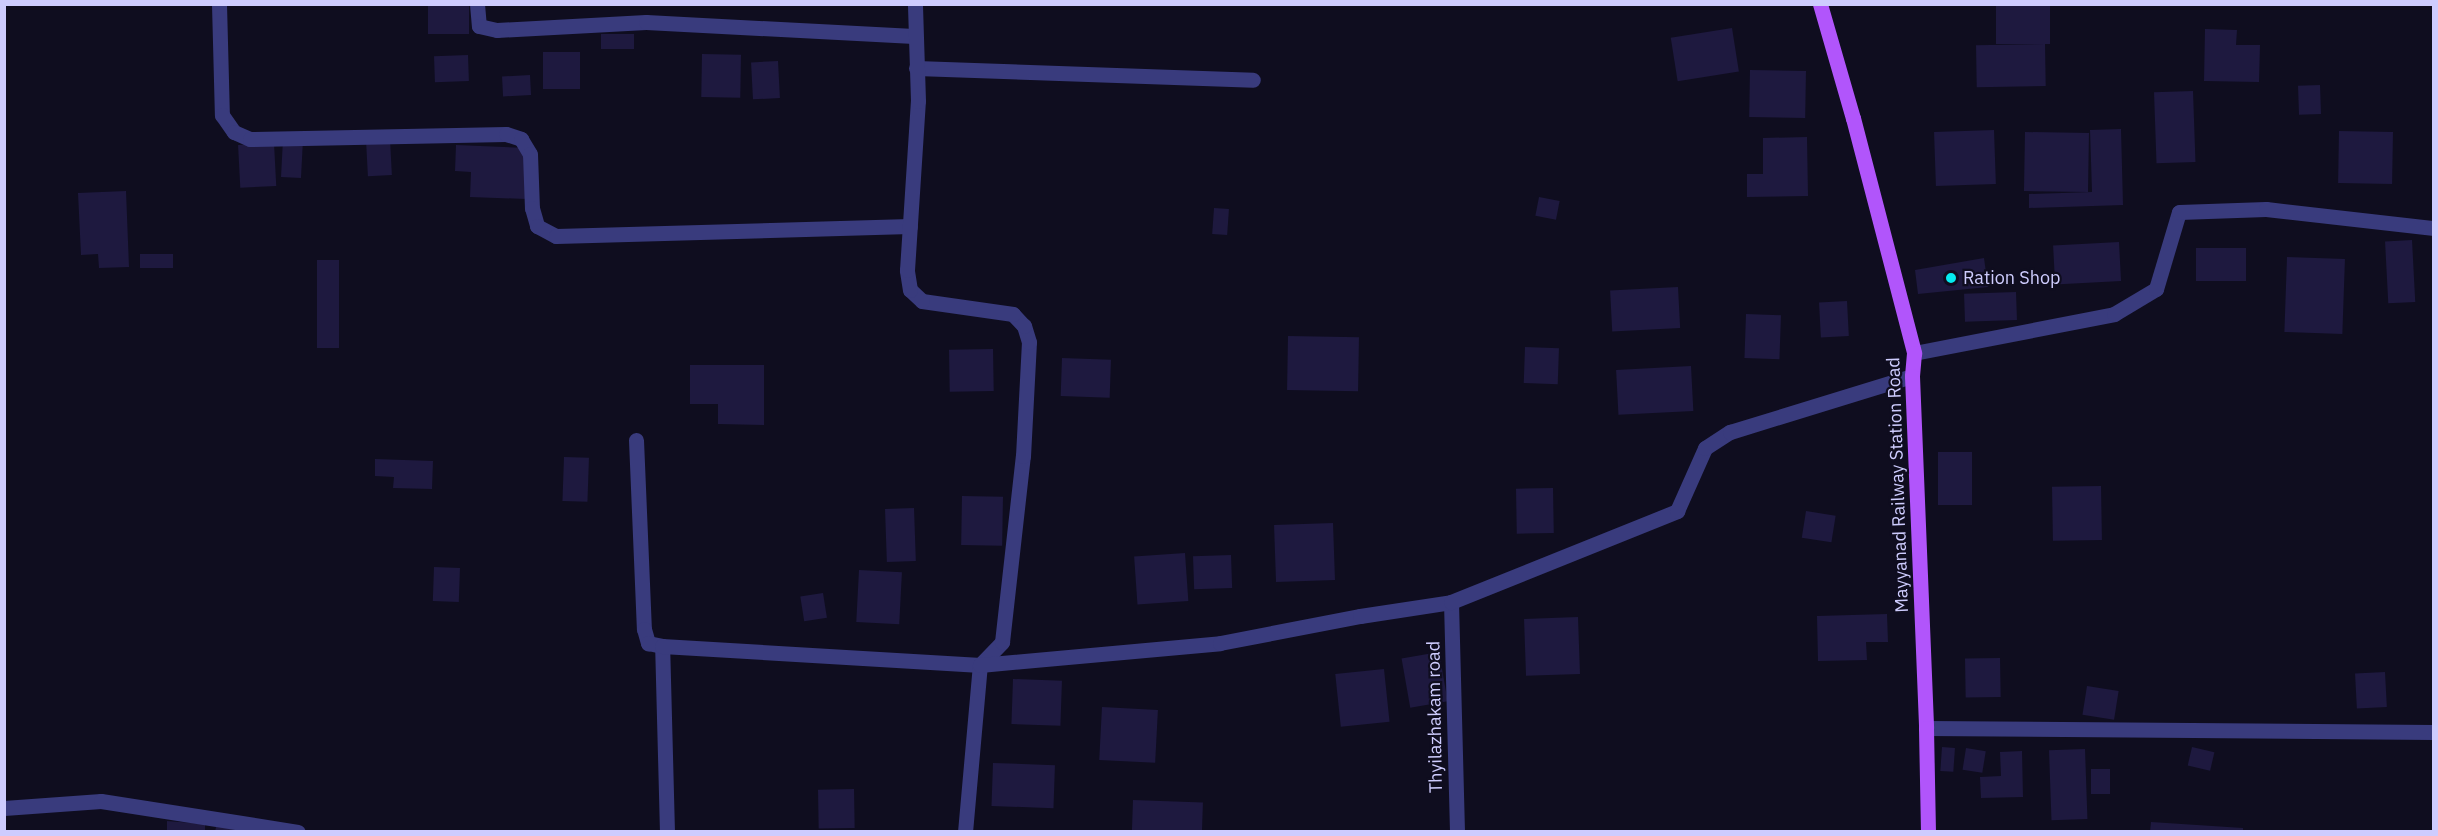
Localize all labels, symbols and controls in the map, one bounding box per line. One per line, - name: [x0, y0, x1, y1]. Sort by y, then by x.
- place label: Ration Shop: [1963, 267, 2061, 289]
- marker: Ration Shop: [1944, 271, 1958, 285]
- street label: Mayyanad Railway Station Road: [1883, 357, 1913, 613]
- street label: Thyilazhakam road: [1423, 641, 1447, 793]

